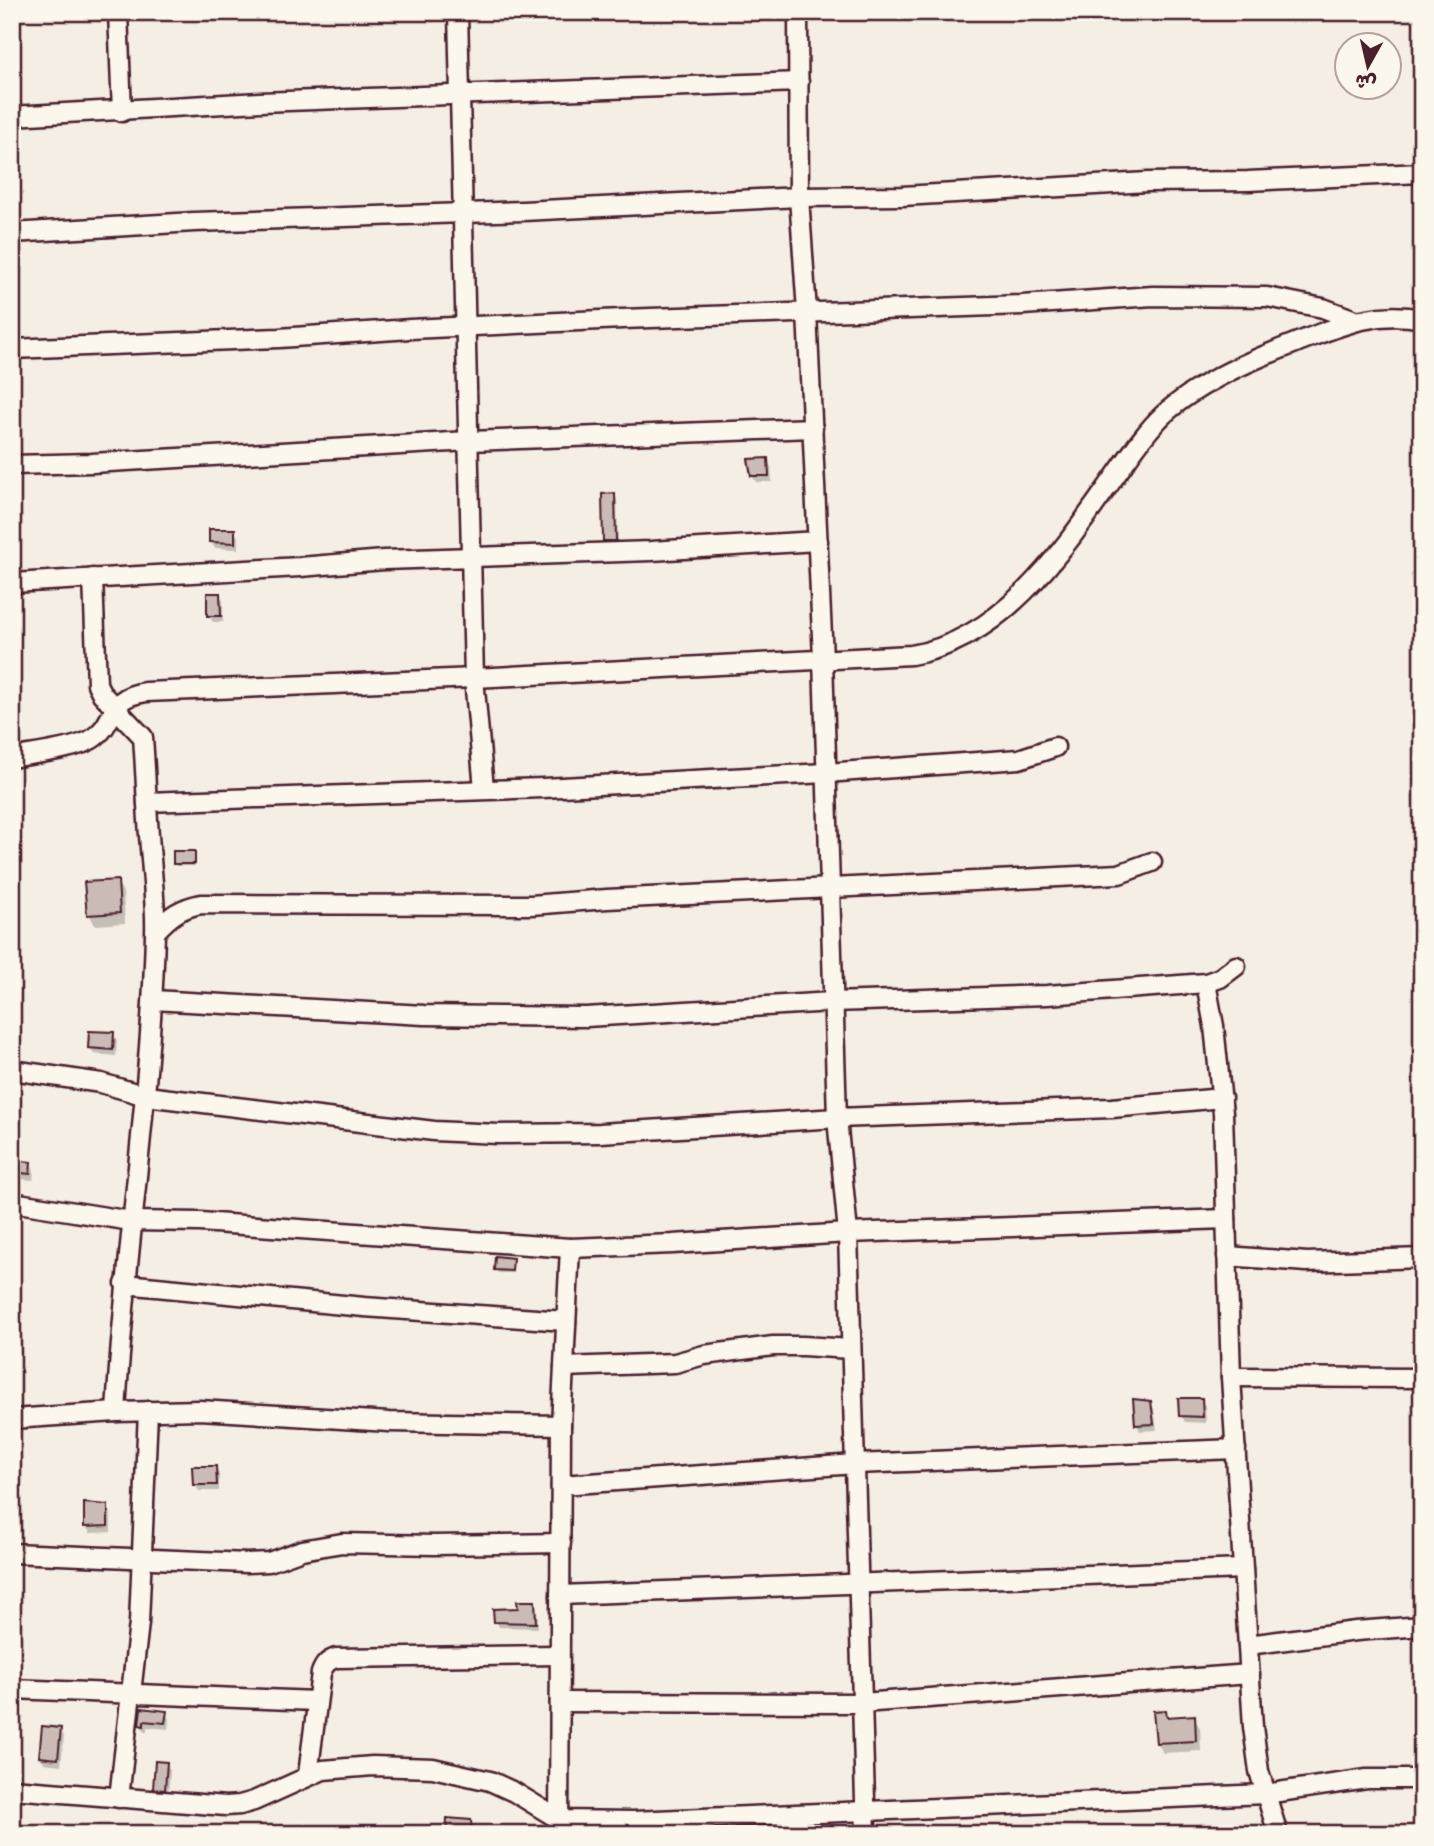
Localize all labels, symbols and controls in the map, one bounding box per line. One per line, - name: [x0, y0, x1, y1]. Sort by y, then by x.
- north arrow: [1332, 32, 1402, 102]
- text: ش: [1354, 68, 1378, 96]

